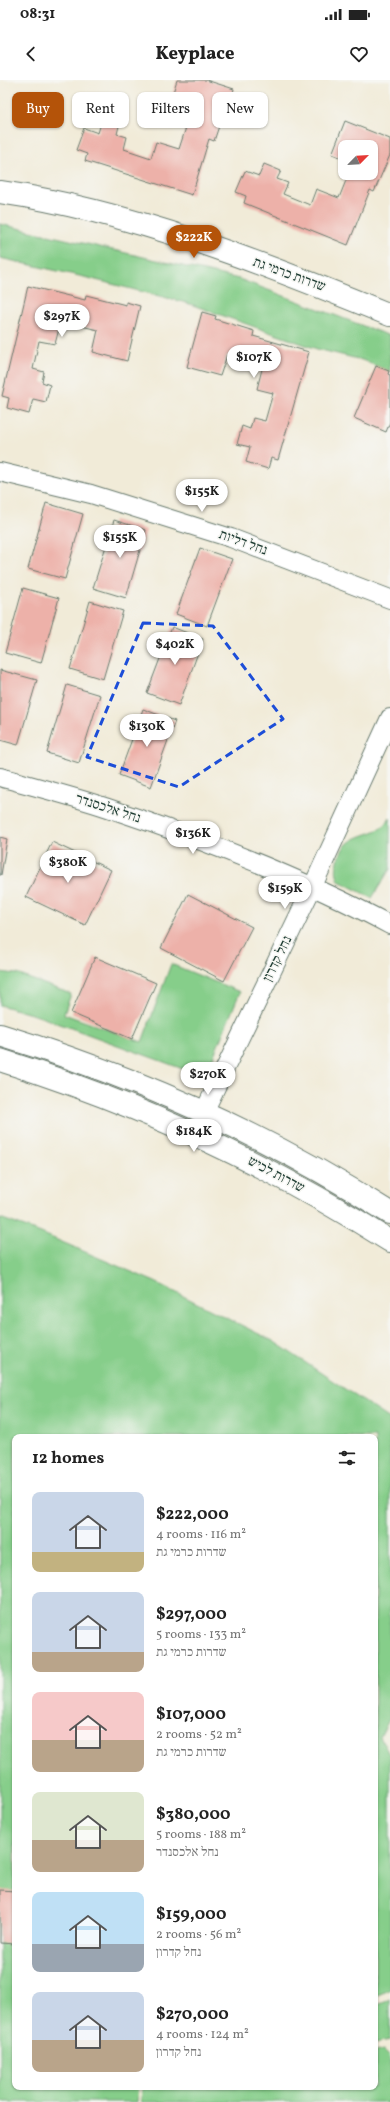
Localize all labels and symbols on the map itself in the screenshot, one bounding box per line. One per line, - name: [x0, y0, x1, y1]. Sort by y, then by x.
- north arrow: [338, 140, 378, 180]
- pin: $222K: [166, 225, 222, 259]
- street label: שדרות כרמי גת: [250, 253, 328, 297]
- pin: $297K: [34, 304, 90, 338]
- pin: $107K: [226, 345, 282, 379]
- pin: $155K: [174, 479, 230, 513]
- pin: $155K: [92, 525, 148, 559]
- street label: נחל דליות: [216, 525, 270, 561]
- pin: $402K: [147, 632, 203, 666]
- pin: $130K: [119, 714, 175, 748]
- street label: נחל אלכסנדר: [73, 790, 143, 828]
- pin: $136K: [165, 821, 221, 855]
- pin: $380K: [40, 850, 96, 884]
- pin: $159K: [257, 876, 313, 910]
- street label: נחל קדרון: [259, 933, 297, 985]
- pin: $270K: [180, 1062, 236, 1096]
- pin: $184K: [166, 1119, 222, 1153]
- street label: שדרות לכיש: [244, 1152, 308, 1198]

